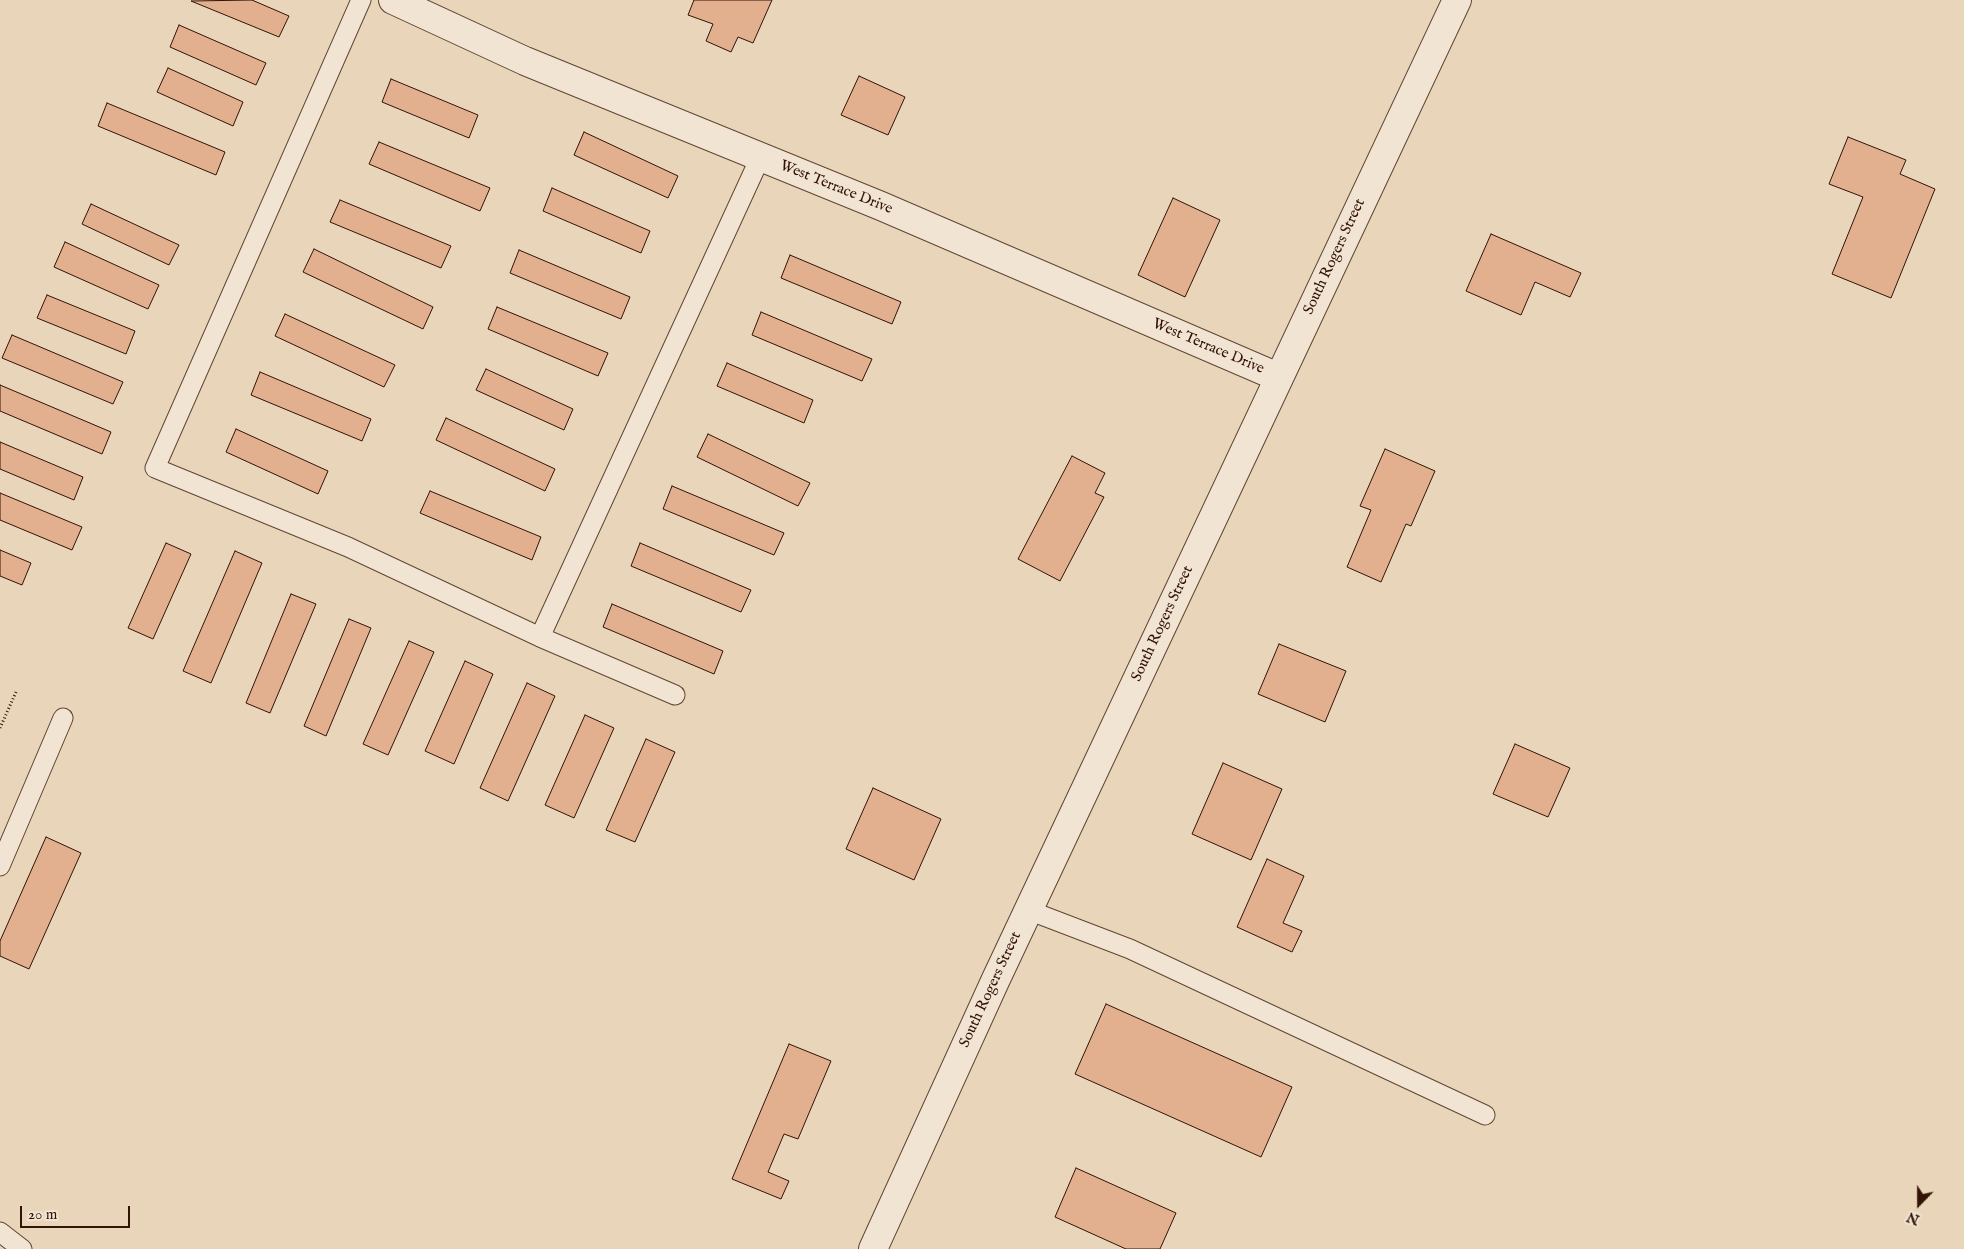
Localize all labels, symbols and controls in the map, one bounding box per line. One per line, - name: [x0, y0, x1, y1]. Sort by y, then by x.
- street label: West Terrace Drive: [777, 157, 895, 219]
- street label: South Rogers Street: [1300, 196, 1370, 318]
- street label: West Terrace Drive: [1149, 315, 1267, 379]
- street label: South Rogers Street: [1128, 563, 1198, 685]
- street label: South Rogers Street: [956, 929, 1026, 1051]
- north arrow: [1894, 1179, 1944, 1229]
- scale bar: [22, 1196, 132, 1228]
- text: 20 m: [28, 1205, 57, 1224]
- text: N: [1904, 1207, 1922, 1229]

